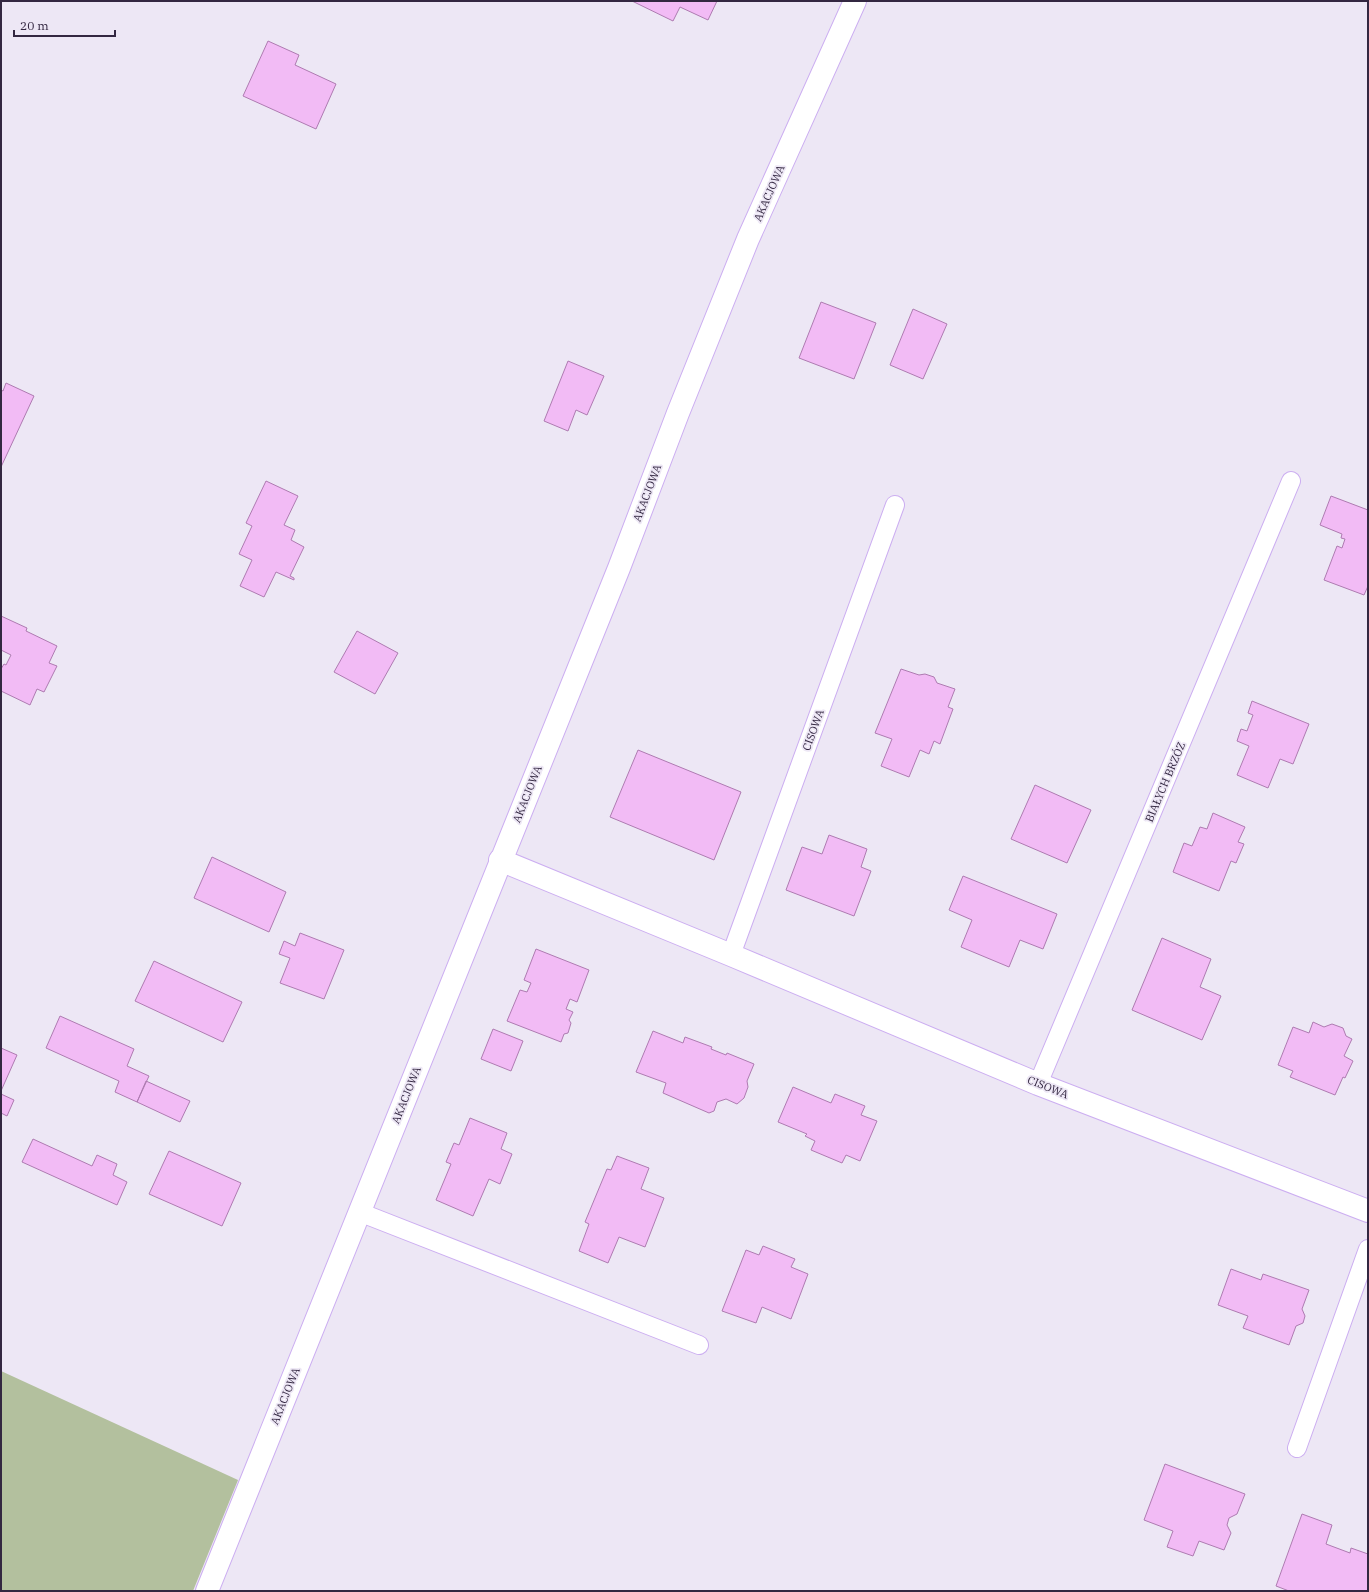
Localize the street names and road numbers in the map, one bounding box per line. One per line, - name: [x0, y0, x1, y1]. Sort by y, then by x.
- street label: AKACJOWA: [750, 162, 788, 223]
- street label: AKACJOWA: [630, 462, 664, 524]
- street label: CISOWA: [799, 707, 827, 753]
- street label: BIAŁYCH BRZÓZ: [1142, 740, 1188, 824]
- street label: AKACJOWA: [509, 763, 545, 825]
- street label: AKACJOWA: [388, 1064, 424, 1126]
- street label: CISOWA: [1025, 1072, 1071, 1102]
- street label: AKACJOWA: [267, 1365, 303, 1427]

